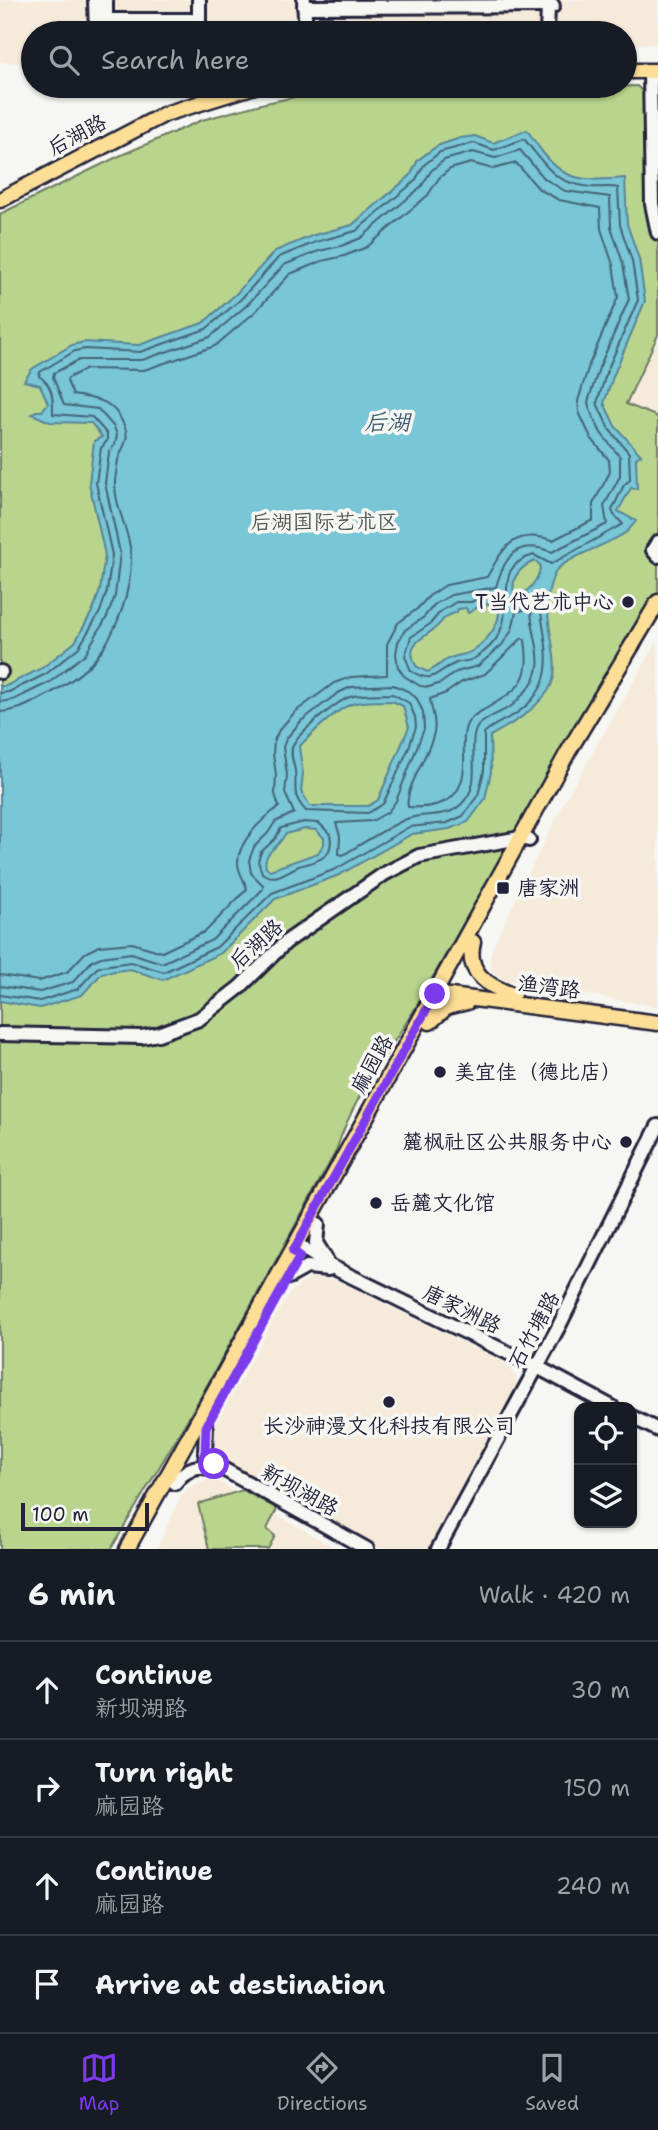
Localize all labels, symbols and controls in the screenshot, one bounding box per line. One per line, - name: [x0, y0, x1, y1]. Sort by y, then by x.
- search box: [21, 21, 637, 98]
- icon: search: [45, 41, 83, 79]
- text: Search here: [101, 42, 250, 77]
- street label: 后湖路: [43, 108, 111, 162]
- water label: 后湖: [364, 407, 412, 437]
- park label: 后湖国际艺术区: [251, 508, 398, 536]
- place label: T当代艺术中心: [475, 588, 614, 616]
- marker: T当代艺术中心: [620, 594, 636, 610]
- place label: 唐家洲: [517, 874, 580, 902]
- marker: 唐家洲: [495, 880, 511, 896]
- street label: 后湖路: [223, 913, 289, 975]
- street label: 渔湾路: [516, 969, 582, 1005]
- route end: [419, 978, 450, 1009]
- street label: 麻园路: [344, 1030, 400, 1098]
- place label: 美宜佳（德比店）: [454, 1058, 622, 1086]
- marker: 美宜佳（德比店）: [432, 1064, 448, 1080]
- place label: 麓枫社区公共服务中心: [402, 1128, 612, 1156]
- marker: 麓枫社区公共服务中心: [618, 1134, 634, 1150]
- place label: 岳麓文化馆: [390, 1189, 495, 1217]
- marker: 岳麓文化馆: [368, 1195, 384, 1211]
- street label: 唐家洲路: [418, 1278, 506, 1340]
- street label: 石竹塘路: [502, 1286, 566, 1374]
- marker: 长沙神漫文化科技有限公司: [381, 1394, 397, 1410]
- map controls: [574, 1402, 637, 1528]
- button: locate: [574, 1402, 637, 1465]
- place label: 长沙神漫文化科技有限公司: [263, 1412, 515, 1440]
- route start: [198, 1448, 229, 1479]
- street label: 新坝湖路: [256, 1457, 344, 1523]
- button: layers: [574, 1465, 637, 1528]
- scale bar: [21, 1500, 149, 1532]
- text: 100 m: [32, 1502, 89, 1527]
- text: 6 min: [28, 1574, 115, 1615]
- text: Walk · 420 m: [479, 1580, 630, 1610]
- text: Continue: [95, 1657, 213, 1692]
- icon: ahead: [28, 1671, 66, 1709]
- text: 30 m: [571, 1675, 630, 1705]
- text: 新坝湖路: [95, 1693, 187, 1723]
- text: Turn right: [95, 1755, 233, 1790]
- icon: right: [28, 1769, 66, 1807]
- text: 150 m: [563, 1773, 630, 1803]
- text: 麻园路: [95, 1791, 164, 1821]
- text: Continue: [95, 1853, 213, 1888]
- icon: ahead: [28, 1867, 66, 1905]
- text: 240 m: [556, 1871, 630, 1901]
- text: 麻园路: [95, 1889, 164, 1919]
- icon: arrive: [28, 1965, 66, 2003]
- text: Arrive at destination: [95, 1967, 385, 2002]
- tab: Map: [79, 2049, 119, 2116]
- tab: Directions: [277, 2049, 368, 2116]
- tab: Saved: [525, 2049, 579, 2116]

